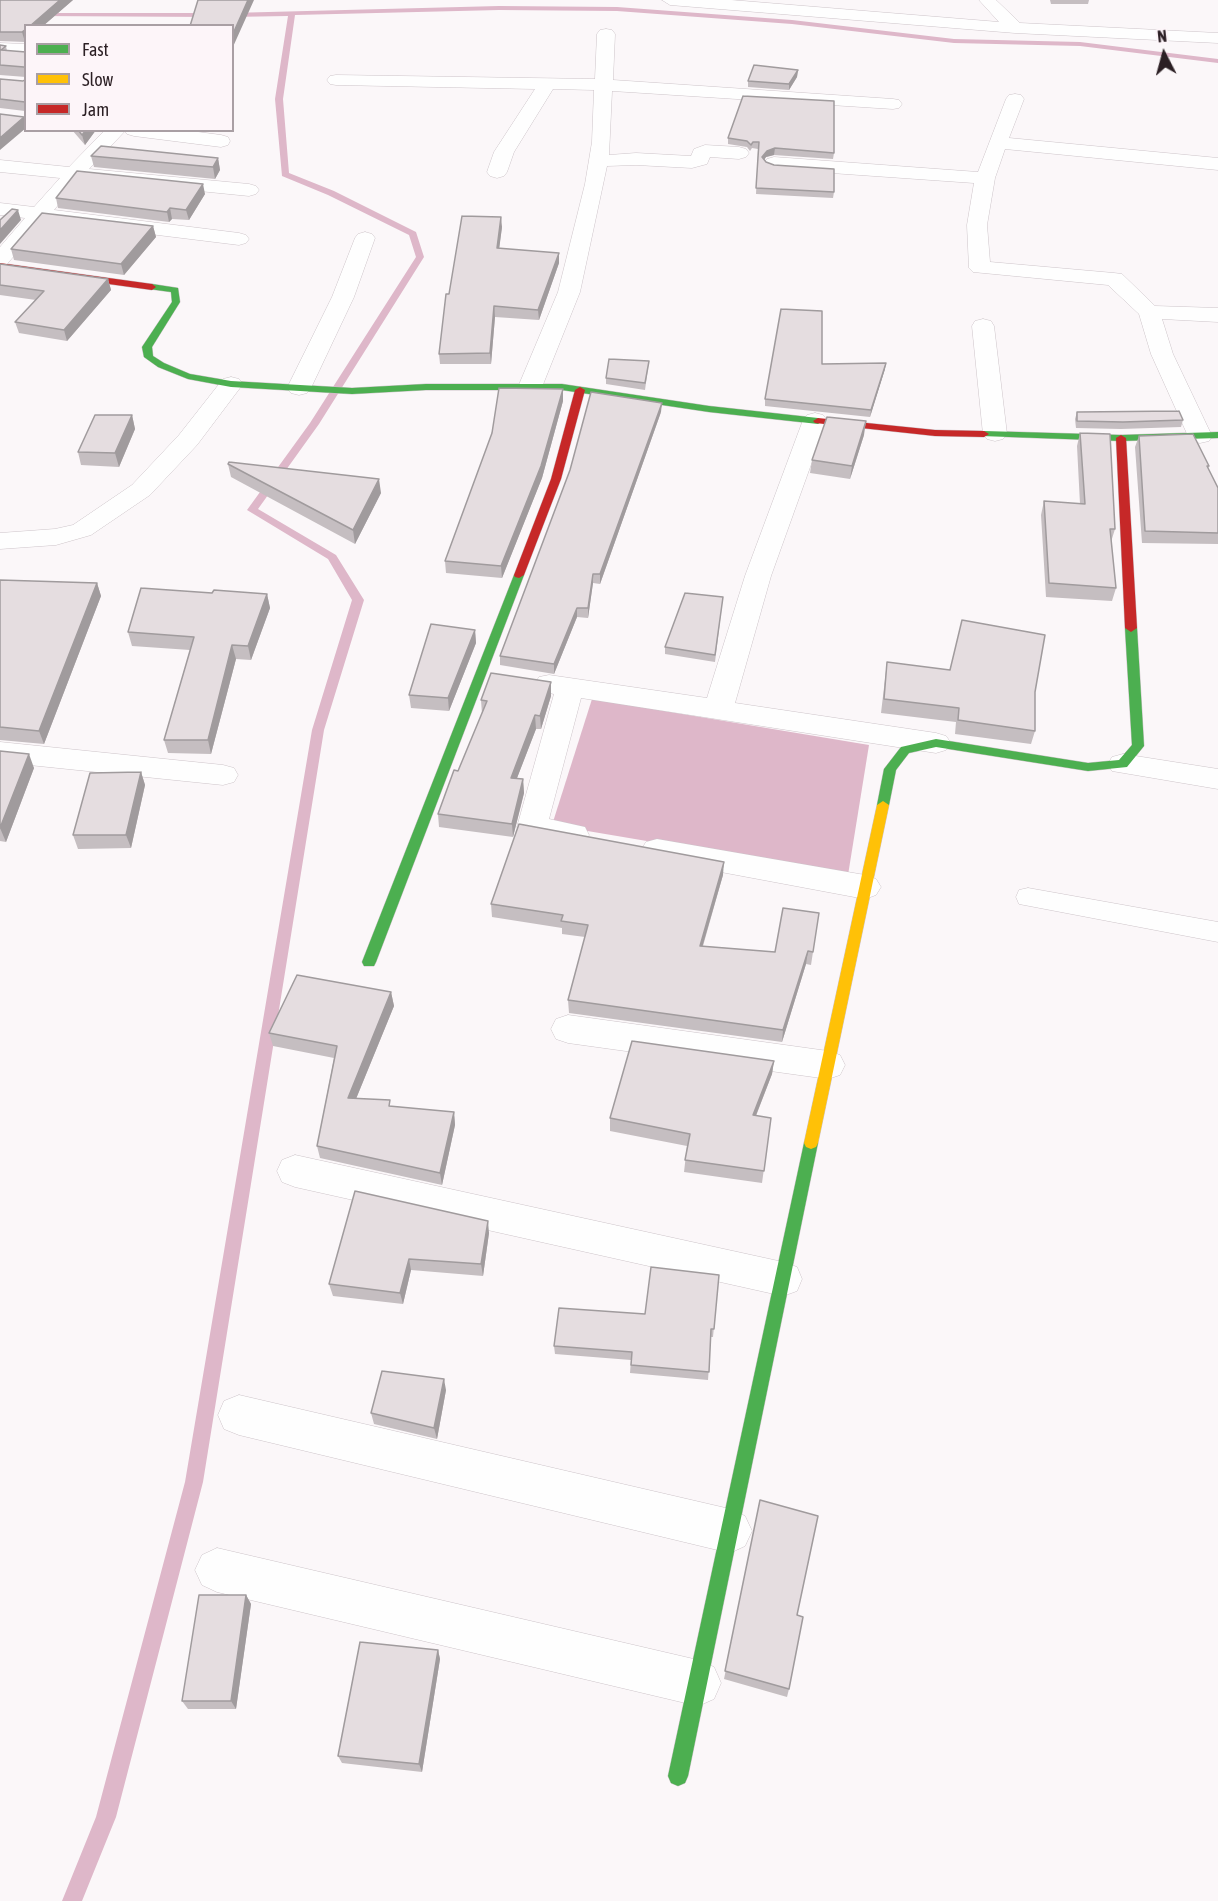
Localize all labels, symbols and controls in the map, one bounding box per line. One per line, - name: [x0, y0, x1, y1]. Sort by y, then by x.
- legend: [24, 24, 234, 132]
- north arrow: [1134, 24, 1194, 84]
- text: N: [1156, 27, 1168, 46]
- text: Fast: [82, 39, 109, 60]
- text: Slow: [82, 69, 113, 90]
- text: Jam: [82, 99, 109, 120]

